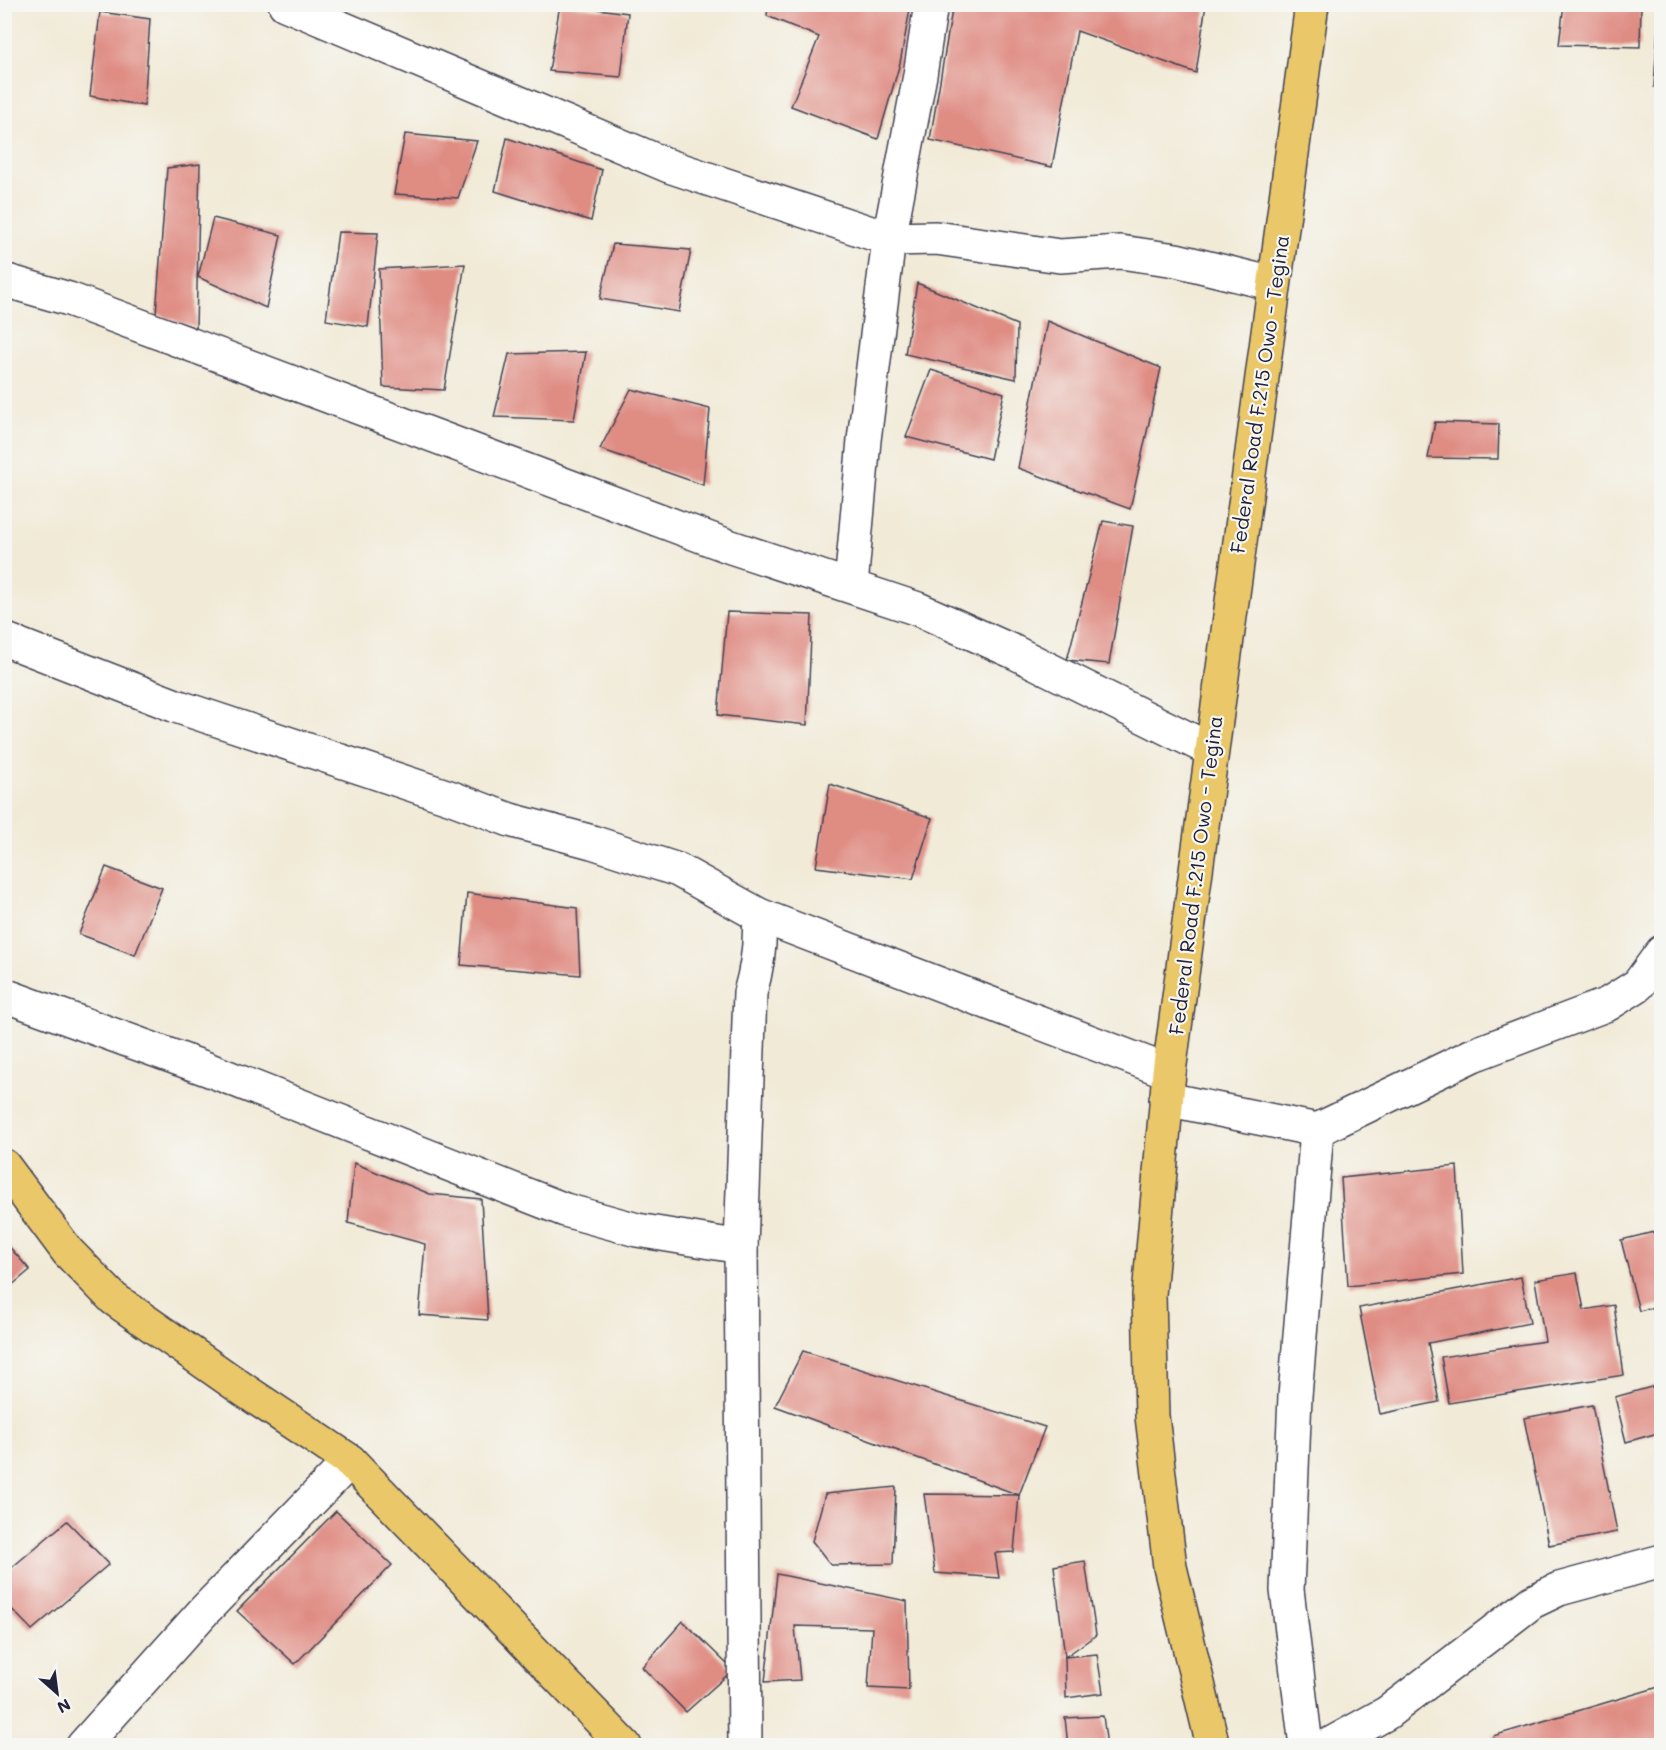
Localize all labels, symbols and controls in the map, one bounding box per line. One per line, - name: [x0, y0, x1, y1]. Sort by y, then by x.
- street label: Federal Road F.215 Owo - Tegina: [1224, 233, 1294, 555]
- street label: Federal Road F.215 Owo - Tegina: [1163, 714, 1227, 1036]
- north arrow: [27, 1663, 87, 1723]
- text: N: [54, 1695, 75, 1719]

